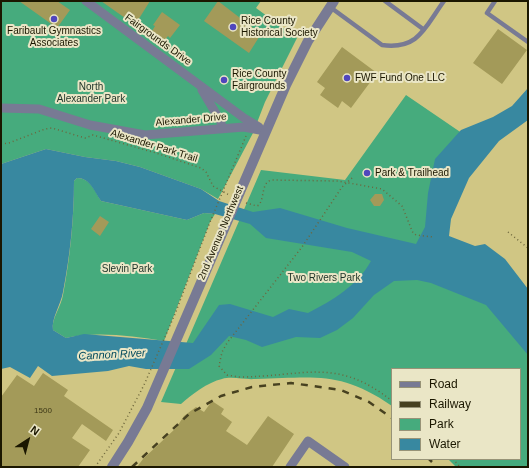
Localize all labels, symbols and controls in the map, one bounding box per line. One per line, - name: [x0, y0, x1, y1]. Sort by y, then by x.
- street label: Fairgrounds Drive: [122, 12, 194, 68]
- marker: Faribault Gymnastics Associates: [49, 14, 59, 24]
- place label: Rice County Historical Society: [241, 15, 318, 38]
- marker: Rice County Historical Society: [228, 22, 238, 32]
- place label: Faribault Gymnastics Associates: [7, 25, 101, 48]
- place label: Rice County Fairgrounds: [232, 68, 286, 92]
- place label: FWF Fund One LLC: [355, 72, 445, 84]
- marker: FWF Fund One LLC: [342, 73, 352, 83]
- marker: Rice County Fairgrounds: [219, 75, 229, 85]
- park label: North Alexander Park: [57, 81, 125, 104]
- street label: Alexander Drive: [155, 111, 227, 129]
- street label: Alexander Park Trail: [109, 127, 199, 165]
- place label: Park & Trailhead: [375, 167, 449, 179]
- marker: Park & Trailhead: [362, 168, 372, 178]
- street label: 2nd Avenue Northwest: [196, 184, 246, 282]
- park label: Slevin Park: [102, 263, 152, 275]
- park label: Two Rivers Park: [288, 272, 360, 284]
- water label: Cannon River: [78, 347, 146, 363]
- legend: [391, 368, 521, 460]
- text: Road: [429, 377, 458, 391]
- text: Railway: [429, 397, 471, 411]
- house number: 1500: [34, 406, 52, 416]
- text: Park: [429, 417, 454, 431]
- north arrow: [8, 420, 48, 460]
- text: N: [28, 423, 42, 437]
- text: Water: [429, 437, 461, 451]

